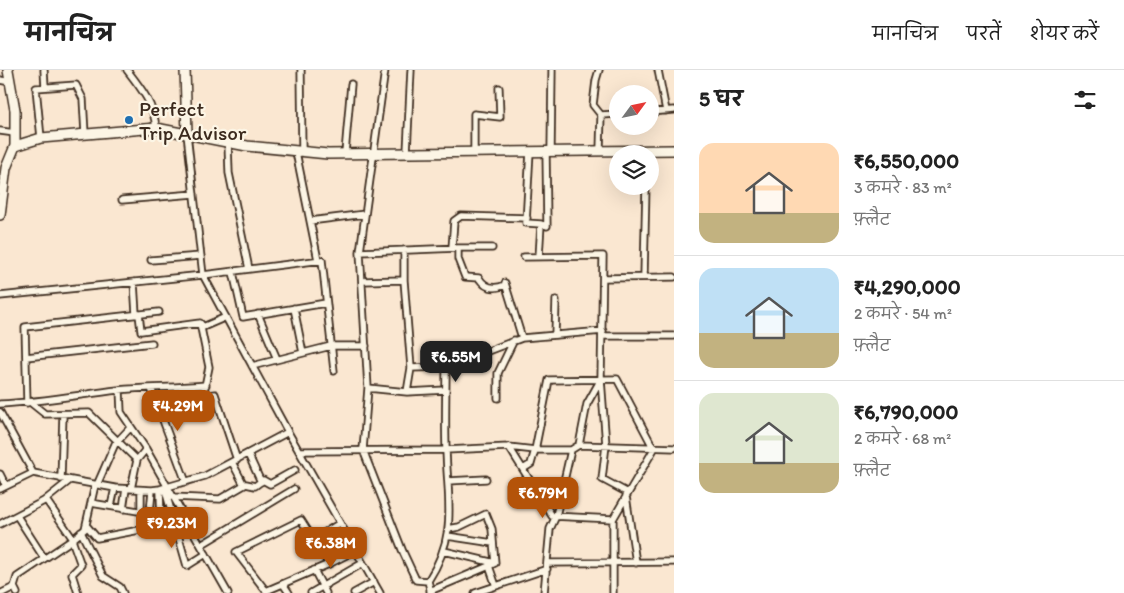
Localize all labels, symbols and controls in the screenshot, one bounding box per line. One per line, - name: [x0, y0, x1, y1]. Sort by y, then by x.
- text: मानचित्र: [25, 18, 114, 47]
- text: मानचित्र: [872, 23, 938, 45]
- text: परतें: [966, 23, 1002, 45]
- text: शेयर करें: [1030, 23, 1099, 45]
- north arrow: [609, 85, 659, 135]
- map controls: [609, 85, 659, 195]
- text: 5 घर: [699, 86, 743, 111]
- icon: filters: [1071, 86, 1099, 114]
- place label: Perfect Trip Advisor: [139, 96, 247, 145]
- marker: Perfect Trip Advisor: [123, 114, 135, 126]
- button: layers: [609, 145, 659, 195]
- text: ₹6,550,000: [854, 148, 959, 173]
- icon: home: [739, 163, 799, 223]
- text: 3 कमरे · 83 m²: [854, 178, 952, 197]
- text: फ़्लैट: [854, 210, 890, 229]
- text: ₹4,290,000: [854, 274, 961, 299]
- icon: home: [739, 288, 799, 348]
- text: 2 कमरे · 54 m²: [854, 304, 952, 323]
- text: फ़्लैट: [854, 336, 890, 355]
- pin: ₹6.55M: [415, 340, 497, 383]
- text: ₹6.55M: [431, 347, 481, 366]
- pin: ₹4.29M: [137, 390, 219, 432]
- text: ₹4.29M: [153, 396, 203, 415]
- text: ₹6,790,000: [854, 399, 958, 424]
- icon: home: [739, 413, 799, 473]
- text: 2 कमरे · 68 m²: [854, 429, 951, 448]
- text: फ़्लैट: [854, 461, 890, 480]
- pin: ₹6.79M: [502, 476, 584, 519]
- text: ₹6.79M: [518, 483, 568, 502]
- pin: ₹9.23M: [131, 506, 213, 549]
- text: ₹9.23M: [147, 513, 197, 532]
- pin: ₹6.38M: [290, 526, 372, 569]
- text: ₹6.38M: [306, 533, 356, 552]

